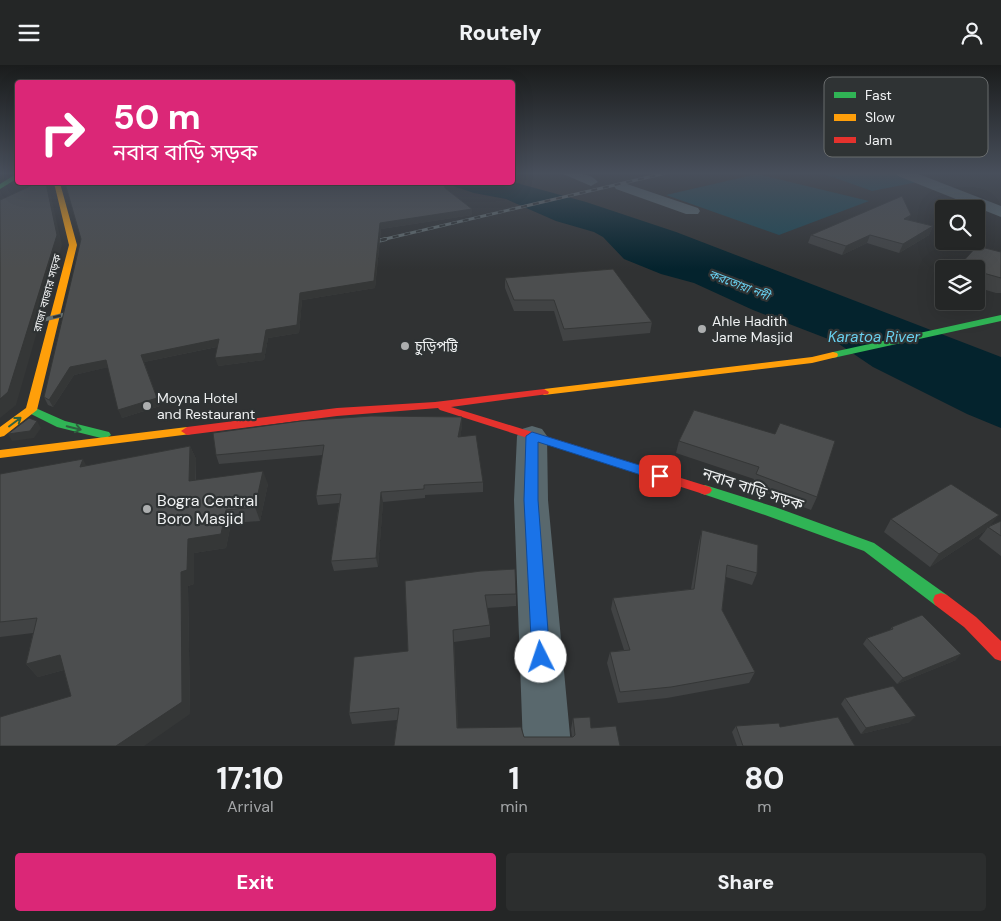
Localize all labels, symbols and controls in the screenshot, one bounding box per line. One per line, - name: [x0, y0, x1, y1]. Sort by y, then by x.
- text: Routely: [459, 18, 542, 47]
- icon: menu: [15, 19, 43, 47]
- icon: person: [958, 19, 986, 47]
- legend: [824, 77, 988, 157]
- text: Fast: [865, 86, 892, 104]
- text: 50 m: [113, 94, 201, 140]
- icon: right: [30, 100, 95, 165]
- text: Slow: [865, 108, 895, 126]
- text: Jam: [865, 131, 892, 149]
- text: নবাব বাড়ি সড়ক: [113, 138, 258, 167]
- map controls: [935, 200, 985, 310]
- button: search: [935, 200, 985, 250]
- street label: রাজা বাজার সড়ক: [30, 253, 64, 334]
- button: layers: [935, 260, 985, 310]
- water label: করতোয়া নদী: [706, 266, 774, 305]
- place label: Ahle Hadith Jame Masjid: [712, 312, 793, 346]
- marker: Ahle Hadith Jame Masjid: [696, 323, 708, 335]
- water label: Karatoa River: [828, 327, 921, 347]
- place label: চুড়িপট্টি: [414, 337, 459, 356]
- marker: চুড়িপট্টি: [399, 340, 411, 352]
- place label: Moyna Hotel and Restaurant: [157, 389, 255, 423]
- marker: Moyna Hotel and Restaurant: [141, 400, 153, 412]
- one-way arrow: [8, 416, 21, 427]
- one-way arrow: [65, 424, 81, 433]
- pin: [639, 455, 681, 497]
- icon: arrive: [646, 462, 674, 490]
- street label: নবাব বাড়ি সড়ক: [699, 462, 807, 516]
- place label: Bogra Central Boro Masjid: [157, 490, 258, 529]
- marker: Bogra Central Boro Masjid: [141, 503, 153, 515]
- position arrow: [514, 630, 566, 682]
- text: 17:10: [217, 759, 284, 798]
- text: 1: [508, 759, 520, 798]
- text: 80: [744, 759, 784, 798]
- text: Arrival: [227, 796, 273, 817]
- text: min: [500, 796, 528, 817]
- text: m: [757, 796, 771, 817]
- button: Exit: [15, 853, 496, 911]
- button: Share: [506, 853, 986, 911]

